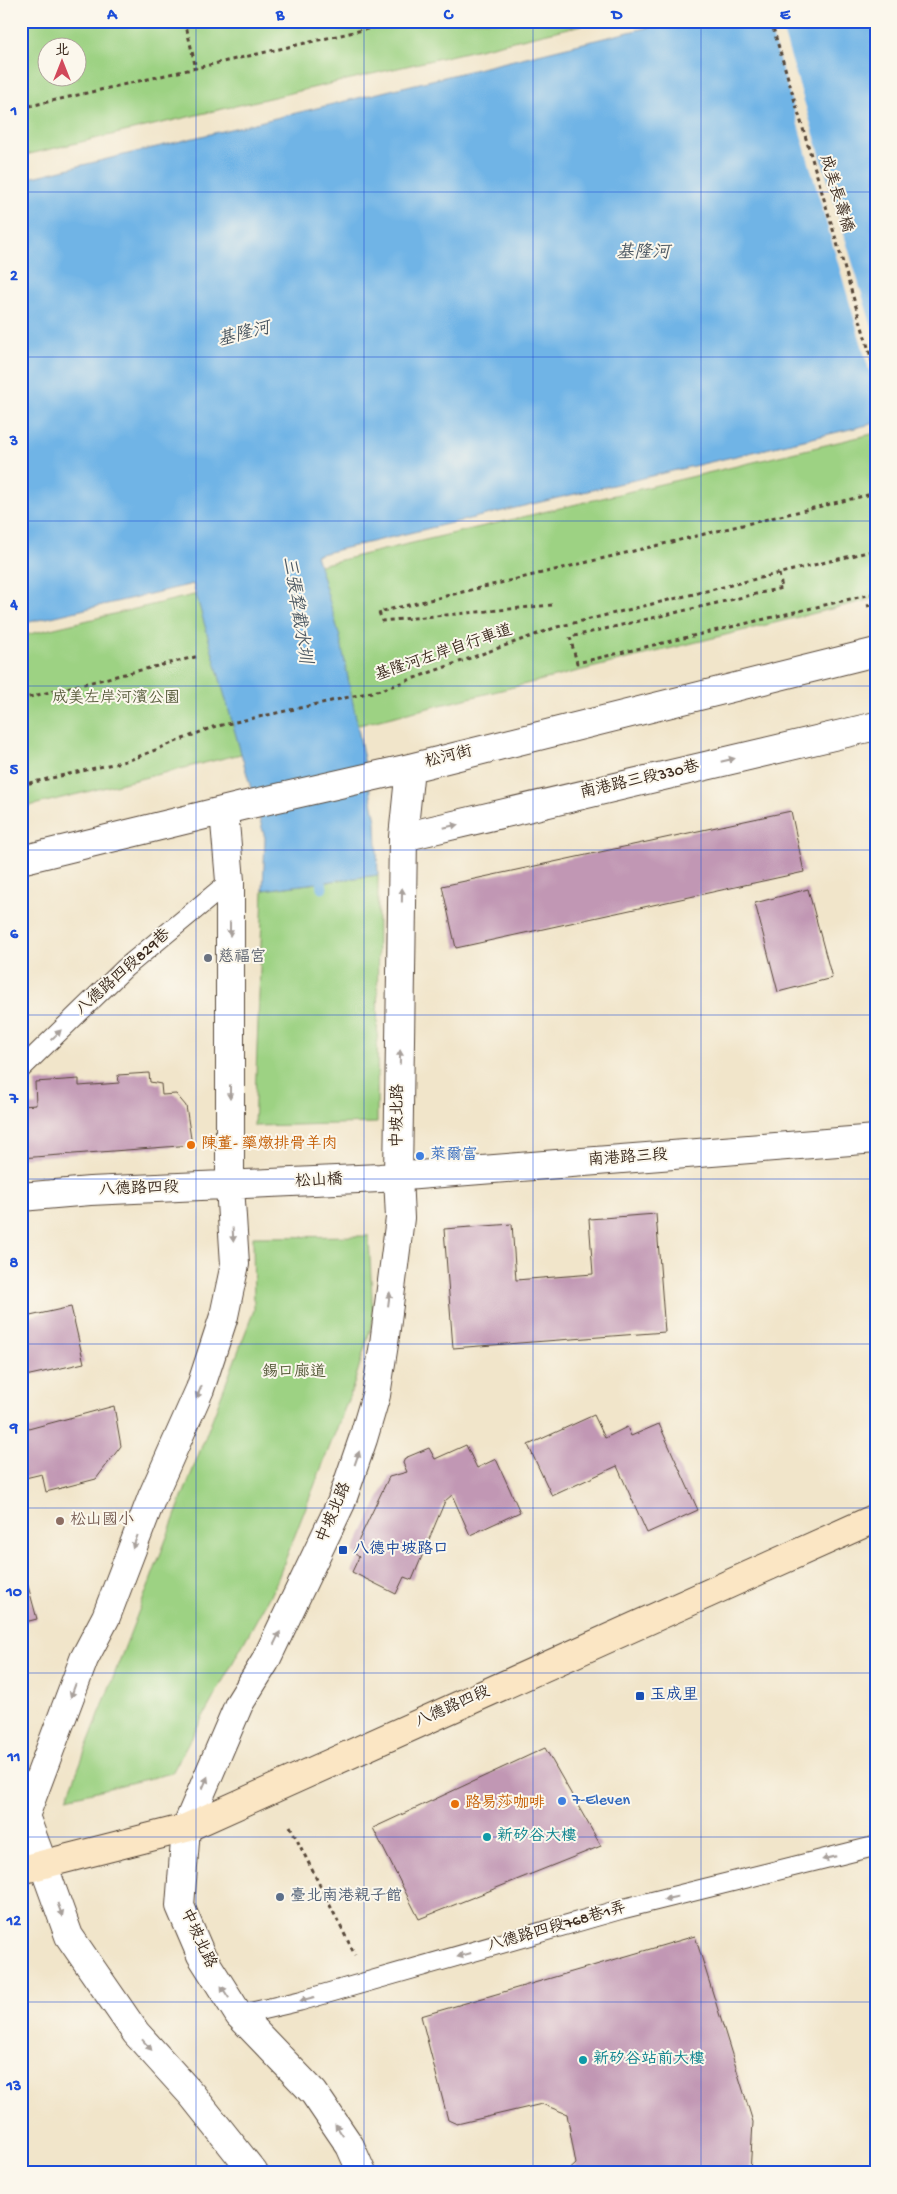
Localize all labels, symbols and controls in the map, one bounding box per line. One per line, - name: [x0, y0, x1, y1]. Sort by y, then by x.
- text: A: [106, 7, 118, 26]
- text: B: [275, 7, 285, 26]
- text: C: [443, 7, 454, 26]
- text: D: [610, 7, 623, 26]
- text: E: [780, 7, 791, 26]
- north arrow: [38, 38, 88, 88]
- text: 北: [55, 43, 69, 60]
- text: 1: [10, 103, 17, 122]
- street label: 成美長壽橋: [814, 152, 858, 235]
- water label: 基隆河: [616, 242, 673, 264]
- text: 2: [10, 268, 18, 287]
- water label: 基隆河: [215, 317, 276, 352]
- text: 3: [9, 433, 18, 452]
- water label: 三張犂截水圳: [277, 555, 316, 667]
- text: 4: [9, 597, 18, 616]
- street label: 基隆河左岸自行車道: [372, 620, 515, 686]
- park label: 成美左岸河濱公園: [52, 688, 180, 709]
- street label: 松河街: [423, 742, 475, 773]
- street label: 南港路三段330巷: [578, 756, 701, 804]
- one-way arrow: [721, 756, 736, 764]
- text: 5: [10, 762, 19, 781]
- one-way arrow: [443, 822, 458, 830]
- one-way arrow: [399, 887, 407, 903]
- one-way arrow: [226, 921, 234, 937]
- street label: 八德路四段829巷: [71, 924, 175, 1020]
- text: 6: [10, 926, 19, 945]
- place label: 慈福宮: [218, 947, 266, 968]
- marker: 慈福宮: [202, 952, 214, 964]
- one-way arrow: [50, 1030, 62, 1042]
- one-way arrow: [396, 1049, 404, 1065]
- one-way arrow: [226, 1084, 234, 1100]
- street label: 中坡北路: [387, 1084, 409, 1148]
- text: 7: [9, 1091, 19, 1110]
- place label: 陳董- 藥燉排骨羊肉: [201, 1134, 338, 1155]
- marker: 陳董- 藥燉排骨羊肉: [185, 1139, 197, 1151]
- place label: 萊爾富: [430, 1145, 478, 1166]
- street label: 南港路三段: [587, 1145, 669, 1171]
- marker: 萊爾富: [414, 1150, 426, 1162]
- street label: 松山橋: [294, 1170, 343, 1193]
- street label: 八德路四段: [99, 1177, 179, 1201]
- one-way arrow: [230, 1227, 238, 1243]
- text: 8: [10, 1255, 19, 1274]
- one-way arrow: [385, 1291, 393, 1307]
- park label: 錫口廊道: [262, 1362, 326, 1383]
- one-way arrow: [194, 1385, 202, 1399]
- text: 9: [9, 1420, 18, 1439]
- one-way arrow: [354, 1450, 361, 1465]
- street label: 中坡北路: [312, 1479, 356, 1546]
- place label: 松山國小: [70, 1511, 134, 1531]
- marker: 松山國小: [54, 1515, 66, 1527]
- one-way arrow: [131, 1534, 138, 1549]
- place label: 八德中坡路口: [353, 1539, 449, 1560]
- marker: 八德中坡路口: [337, 1544, 349, 1556]
- text: 10: [5, 1584, 22, 1603]
- one-way arrow: [273, 1631, 281, 1645]
- street label: 八德路四段: [412, 1681, 493, 1733]
- one-way arrow: [69, 1684, 76, 1699]
- place label: 玉成里: [650, 1685, 698, 1706]
- marker: 玉成里: [634, 1690, 646, 1702]
- text: 11: [7, 1749, 20, 1768]
- one-way arrow: [201, 1776, 209, 1790]
- place label: 7-Eleven: [571, 1792, 630, 1811]
- place label: 路易莎咖啡: [465, 1793, 545, 1814]
- marker: 7-Eleven: [556, 1795, 568, 1807]
- marker: 路易莎咖啡: [449, 1798, 461, 1810]
- place label: 新矽谷大樓: [497, 1827, 577, 1847]
- marker: 新矽谷大樓: [481, 1831, 493, 1843]
- one-way arrow: [821, 1854, 836, 1862]
- place label: 臺北南港親子館: [290, 1886, 402, 1907]
- marker: 臺北南港親子館: [274, 1891, 286, 1903]
- one-way arrow: [664, 1894, 679, 1902]
- street label: 八德路四段768巷1弄: [485, 1897, 629, 1957]
- one-way arrow: [56, 1903, 64, 1918]
- street label: 中坡北路: [175, 1905, 221, 1972]
- text: 12: [6, 1913, 21, 1932]
- one-way arrow: [456, 1951, 471, 1959]
- one-way arrow: [220, 1986, 229, 1999]
- one-way arrow: [300, 1995, 315, 2003]
- one-way arrow: [142, 2039, 153, 2052]
- place label: 新矽谷站前大樓: [593, 2049, 705, 2070]
- marker: 新矽谷站前大樓: [577, 2054, 589, 2066]
- text: 13: [6, 2078, 21, 2097]
- one-way arrow: [334, 2123, 344, 2137]

